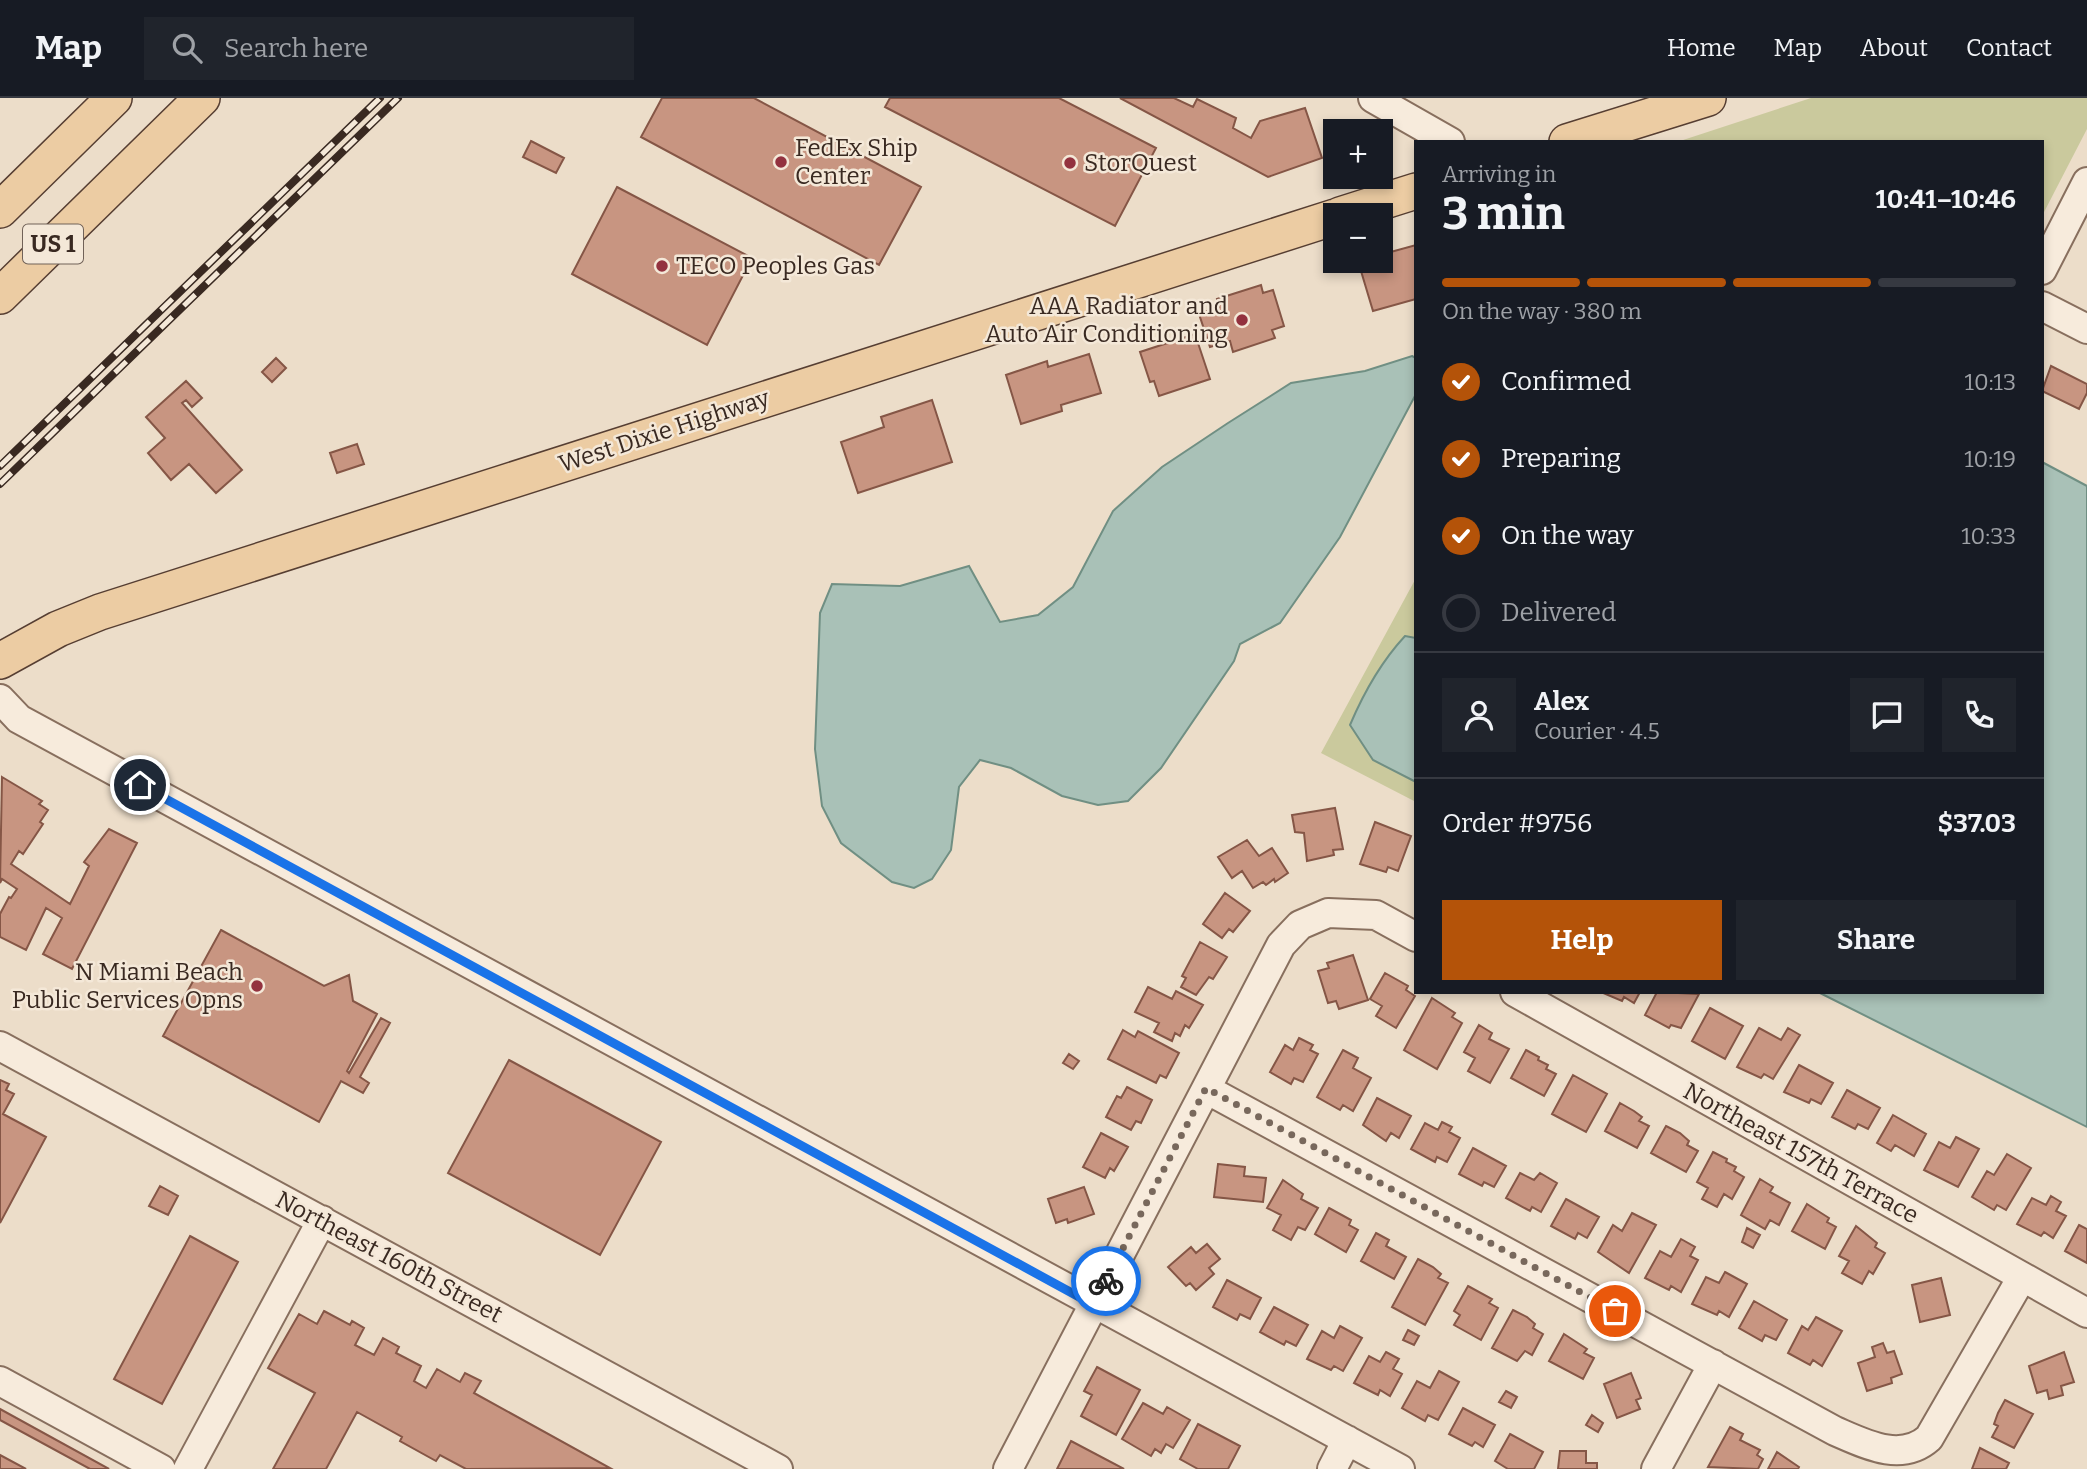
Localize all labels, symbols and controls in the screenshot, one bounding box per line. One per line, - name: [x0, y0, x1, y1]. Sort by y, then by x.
- search box: [144, 17, 634, 80]
- text: Map: [35, 28, 102, 68]
- icon: search: [168, 29, 206, 67]
- text: Search here: [224, 33, 368, 64]
- text: Home: [1667, 34, 1736, 62]
- text: Map: [1774, 34, 1822, 62]
- text: About: [1860, 34, 1928, 62]
- text: Contact: [1966, 34, 2052, 62]
- map controls: [1323, 119, 1393, 273]
- button: +: [1323, 119, 1393, 189]
- place label: FedEx Ship Center: [795, 134, 918, 190]
- place label: StorQuest: [1084, 149, 1197, 177]
- marker: FedEx Ship Center: [773, 154, 789, 170]
- marker: StorQuest: [1062, 155, 1078, 171]
- text: Arriving in: [1442, 160, 1556, 188]
- text: 10:41–10:46: [1876, 184, 2016, 215]
- text: 3 min: [1442, 186, 1565, 241]
- button: −: [1323, 203, 1393, 273]
- road number: US 1: [23, 225, 83, 264]
- place label: TECO Peoples Gas: [676, 252, 875, 280]
- marker: TECO Peoples Gas: [654, 258, 670, 274]
- place label: AAA Radiator and Auto Air Conditioning: [985, 292, 1228, 348]
- text: On the way · 380 m: [1442, 297, 1642, 325]
- marker: AAA Radiator and Auto Air Conditioning: [1234, 312, 1250, 328]
- icon: check: [1442, 363, 1480, 401]
- text: Confirmed: [1501, 366, 1631, 397]
- text: 10:13: [1965, 368, 2016, 396]
- street label: West Dixie Highway: [555, 384, 773, 478]
- icon: check: [1442, 440, 1480, 478]
- text: Preparing: [1501, 443, 1621, 474]
- text: 10:19: [1964, 445, 2016, 473]
- icon: check: [1442, 517, 1480, 555]
- text: On the way: [1501, 520, 1634, 551]
- text: 10:33: [1961, 522, 2016, 550]
- text: Delivered: [1501, 597, 1616, 628]
- button: person: [1442, 678, 1516, 752]
- button: chat: [1850, 678, 1924, 752]
- button: phone: [1942, 678, 2016, 752]
- text: Alex: [1534, 686, 1589, 717]
- text: Courier · 4.5: [1534, 717, 1660, 745]
- pin: [110, 755, 170, 815]
- icon: home: [121, 766, 159, 804]
- text: Order #9756: [1442, 808, 1592, 839]
- text: $37.03: [1937, 808, 2016, 839]
- button: Help: [1442, 900, 1722, 980]
- button: Share: [1736, 900, 2016, 980]
- place label: N Miami Beach Public Services Opns: [12, 958, 243, 1014]
- marker: N Miami Beach Public Services Opns: [249, 978, 265, 994]
- street label: Northeast 157th Terrace: [1679, 1077, 1923, 1229]
- street label: Northeast 160th Street: [271, 1185, 507, 1329]
- courier: [1071, 1246, 1141, 1316]
- icon: bike: [1087, 1262, 1125, 1300]
- pin: [1585, 1281, 1645, 1341]
- icon: bag: [1596, 1292, 1634, 1330]

